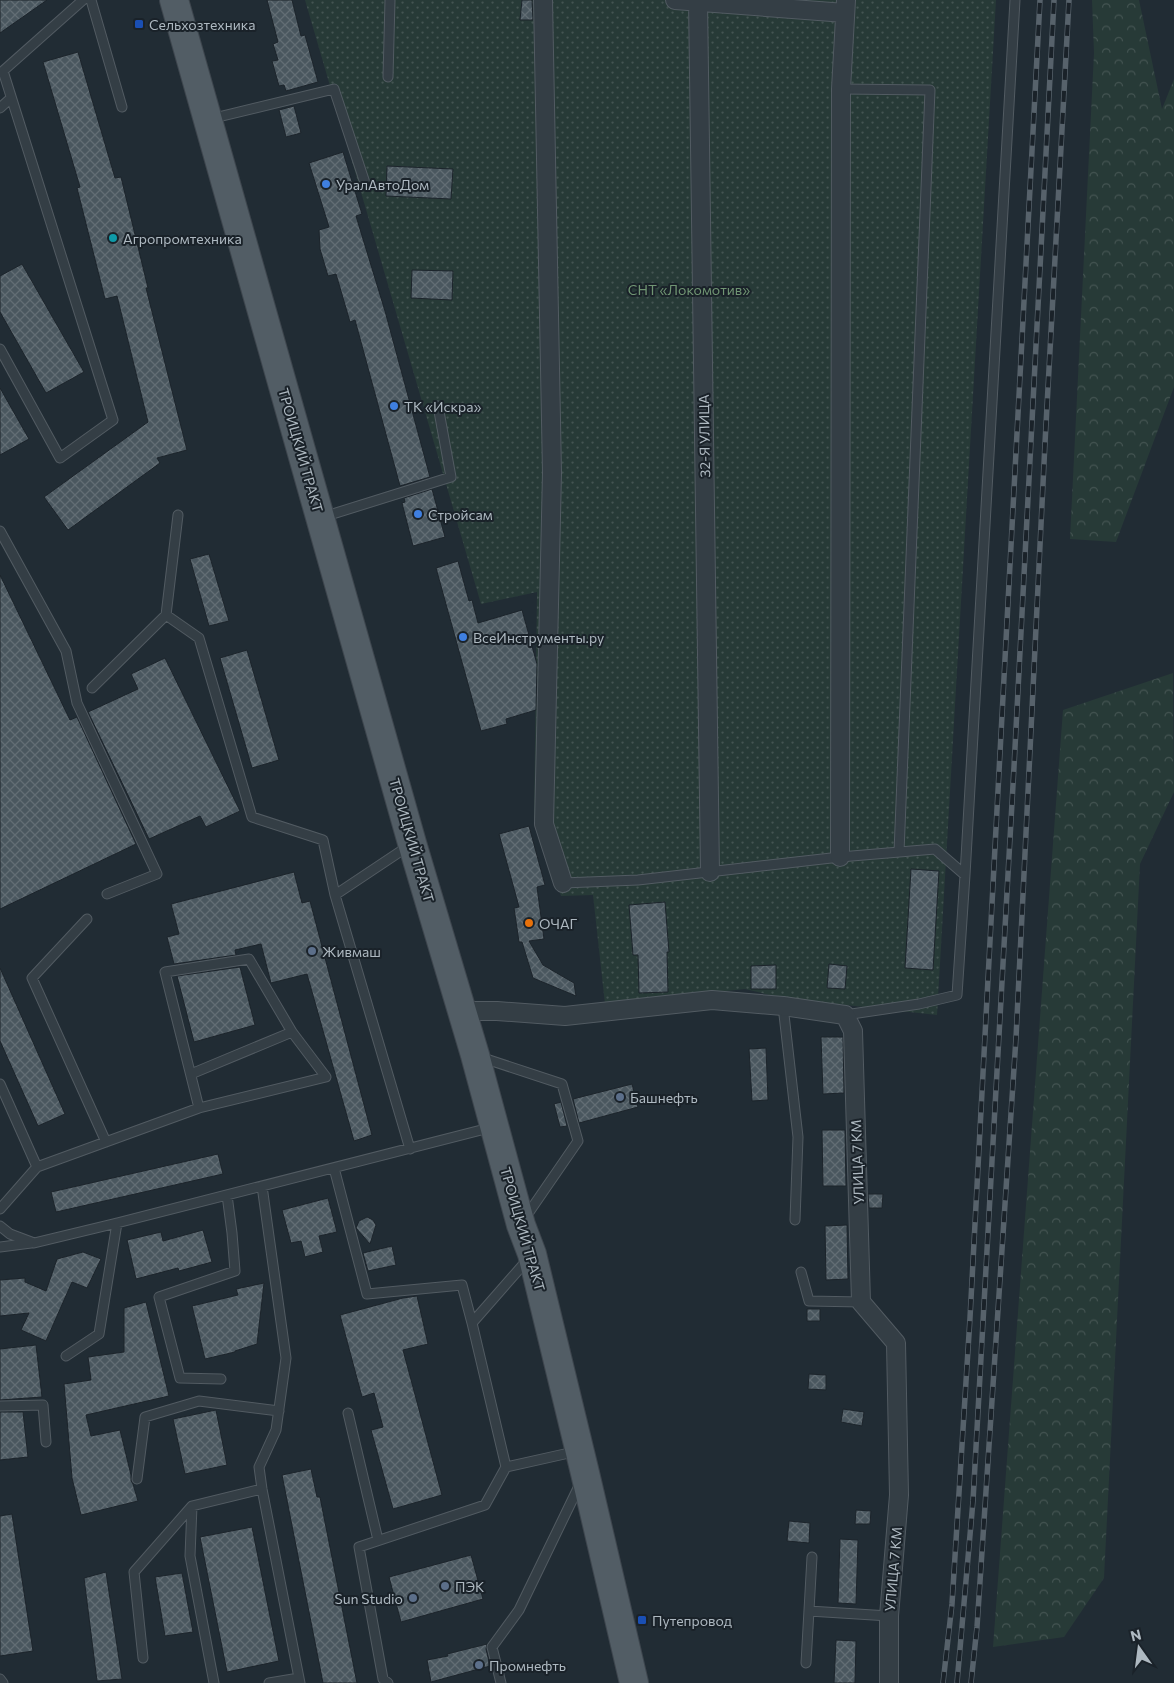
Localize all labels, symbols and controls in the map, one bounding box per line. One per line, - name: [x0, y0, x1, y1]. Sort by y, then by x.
- place label: Сельхозтехника: [149, 16, 256, 33]
- marker: Сельхозтехника: [133, 18, 145, 30]
- place label: УралАвтоДом: [336, 176, 429, 193]
- marker: УралАвтоДом: [320, 178, 332, 190]
- place label: Агропромтехника: [123, 230, 242, 247]
- marker: Агропромтехника: [107, 232, 119, 244]
- park label: СНТ «Локомотив»: [628, 281, 750, 298]
- street label: ТРОИЦКИЙ ТРАКТ: [275, 386, 327, 514]
- street label: 32-Я УЛИЦА: [695, 394, 713, 478]
- place label: ТК «Искра»: [404, 398, 481, 415]
- marker: ТК «Искра»: [388, 400, 400, 412]
- place label: Стройсам: [428, 506, 493, 523]
- marker: Стройсам: [412, 508, 424, 520]
- place label: ВсеИнструменты.ру: [473, 629, 604, 646]
- marker: ВсеИнструменты.ру: [457, 631, 469, 643]
- street label: ТРОИЦКИЙ ТРАКТ: [386, 776, 438, 904]
- place label: ОЧАГ: [539, 915, 578, 932]
- marker: ОЧАГ: [523, 917, 535, 929]
- place label: Живмаш: [322, 943, 381, 960]
- marker: Живмаш: [306, 945, 318, 957]
- place label: Башнефть: [630, 1089, 698, 1106]
- marker: Башнефть: [614, 1091, 626, 1103]
- street label: УЛИЦА 7 КМ: [847, 1119, 867, 1205]
- street label: ТРОИЦКИЙ ТРАКТ: [497, 1165, 549, 1293]
- street label: УЛИЦА 7 КМ: [881, 1526, 905, 1612]
- place label: ПЭК: [455, 1578, 484, 1595]
- marker: ПЭК: [439, 1580, 451, 1592]
- place label: Sun Studio: [335, 1590, 403, 1607]
- marker: Sun Studio: [407, 1592, 419, 1604]
- place label: Путепровод: [652, 1612, 732, 1629]
- marker: Путепровод: [636, 1614, 648, 1626]
- north arrow: [1114, 1623, 1164, 1673]
- text: N: [1129, 1625, 1143, 1644]
- place label: Промнефть: [489, 1657, 566, 1674]
- marker: Промнефть: [473, 1659, 485, 1671]

